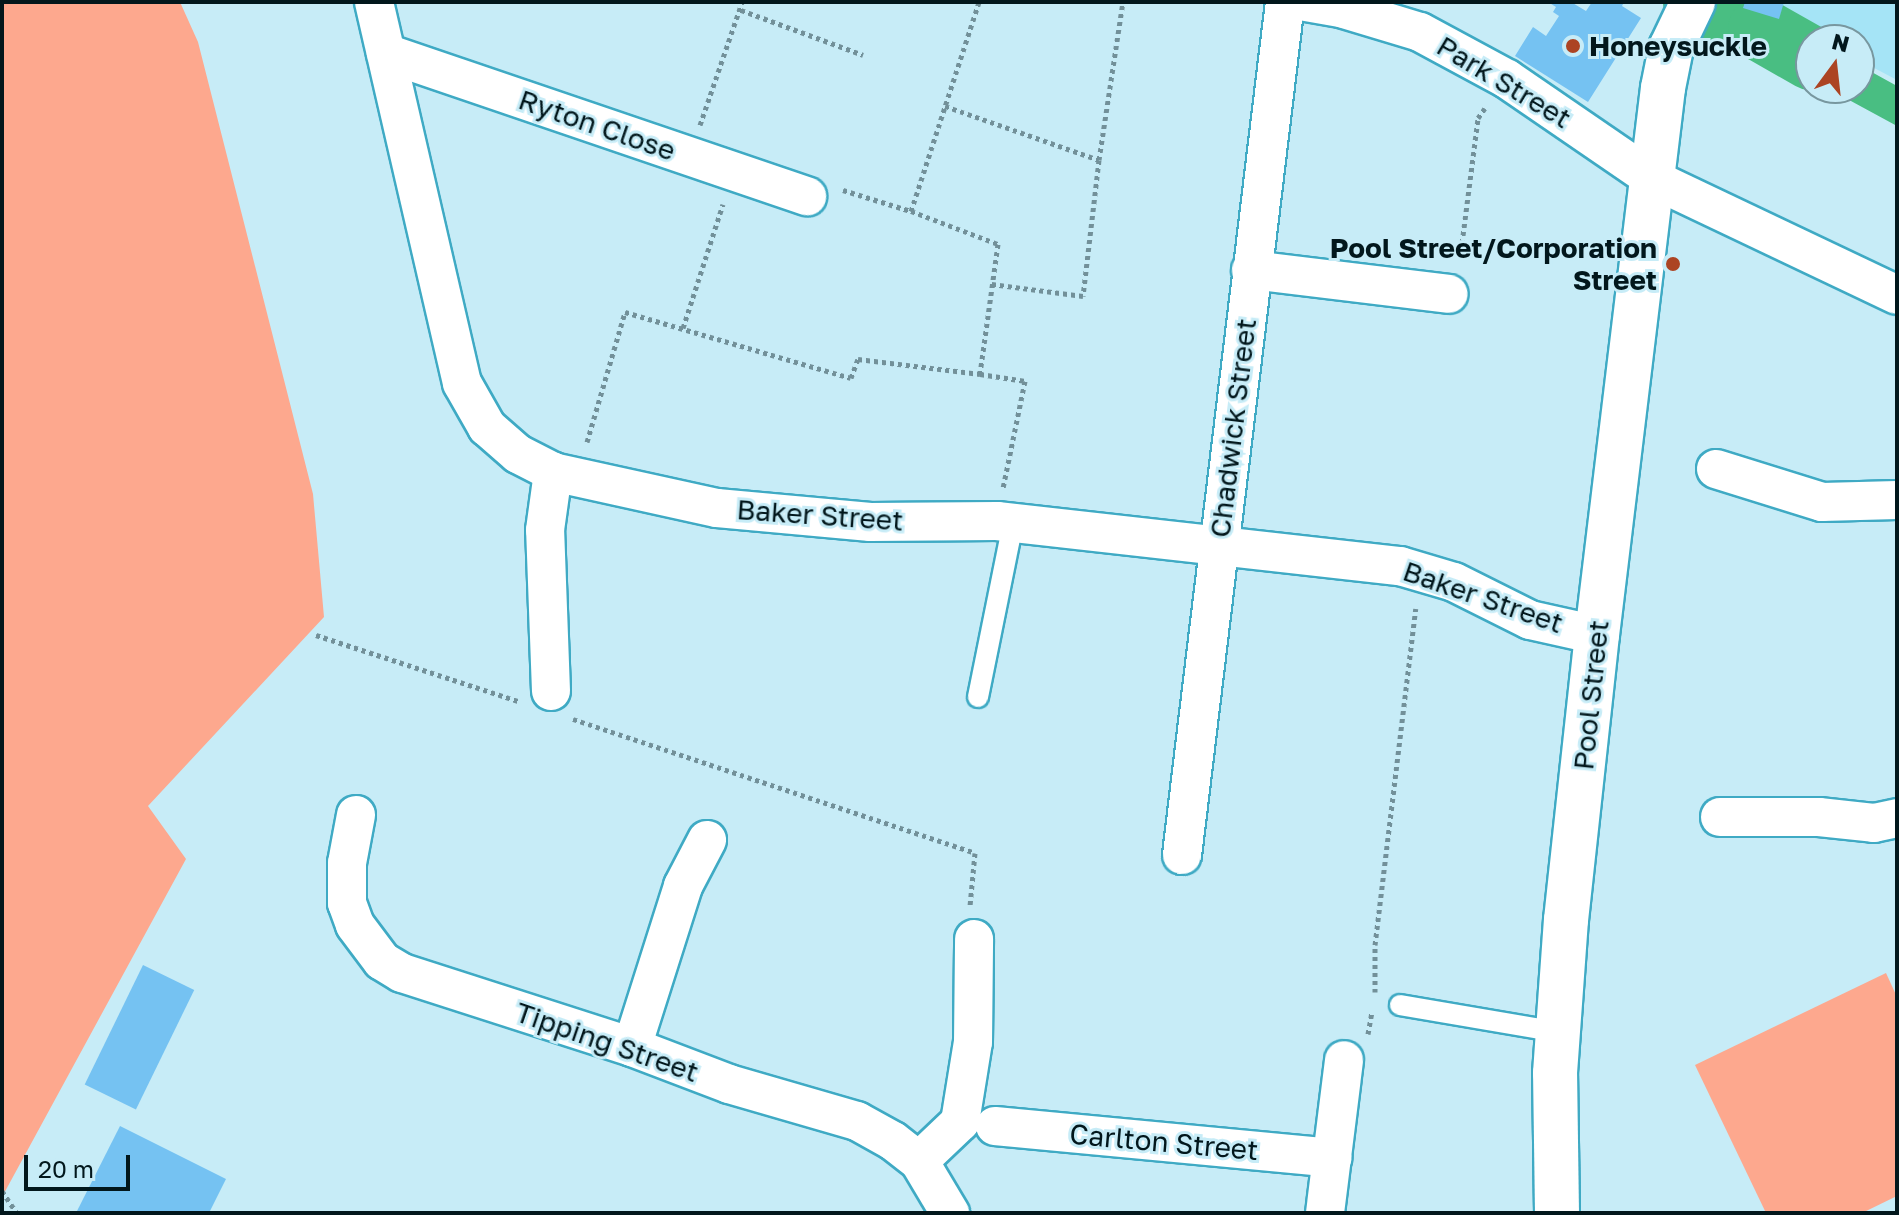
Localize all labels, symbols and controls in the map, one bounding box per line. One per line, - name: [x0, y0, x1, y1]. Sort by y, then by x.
- north arrow: [1795, 24, 1875, 104]
- text: N: [1829, 27, 1852, 57]
- street label: Park Street: [1431, 29, 1577, 135]
- place label: Honeysuckle: [1589, 29, 1767, 63]
- marker: Honeysuckle: [1564, 37, 1582, 55]
- street label: Ryton Close: [514, 83, 680, 167]
- place label: Pool Street/Corporation Street: [1330, 231, 1657, 297]
- marker: Pool Street/Corporation Street: [1664, 255, 1682, 273]
- street label: Chadwick Street: [1203, 317, 1263, 539]
- street label: Baker Street: [736, 492, 904, 538]
- street label: Baker Street: [1399, 554, 1567, 640]
- street label: Pool Street: [1566, 618, 1616, 772]
- street label: Tipping Street: [511, 995, 703, 1089]
- street label: Carlton Street: [1068, 1117, 1260, 1167]
- scale bar: [28, 1139, 134, 1189]
- text: 20 m: [38, 1154, 94, 1183]

